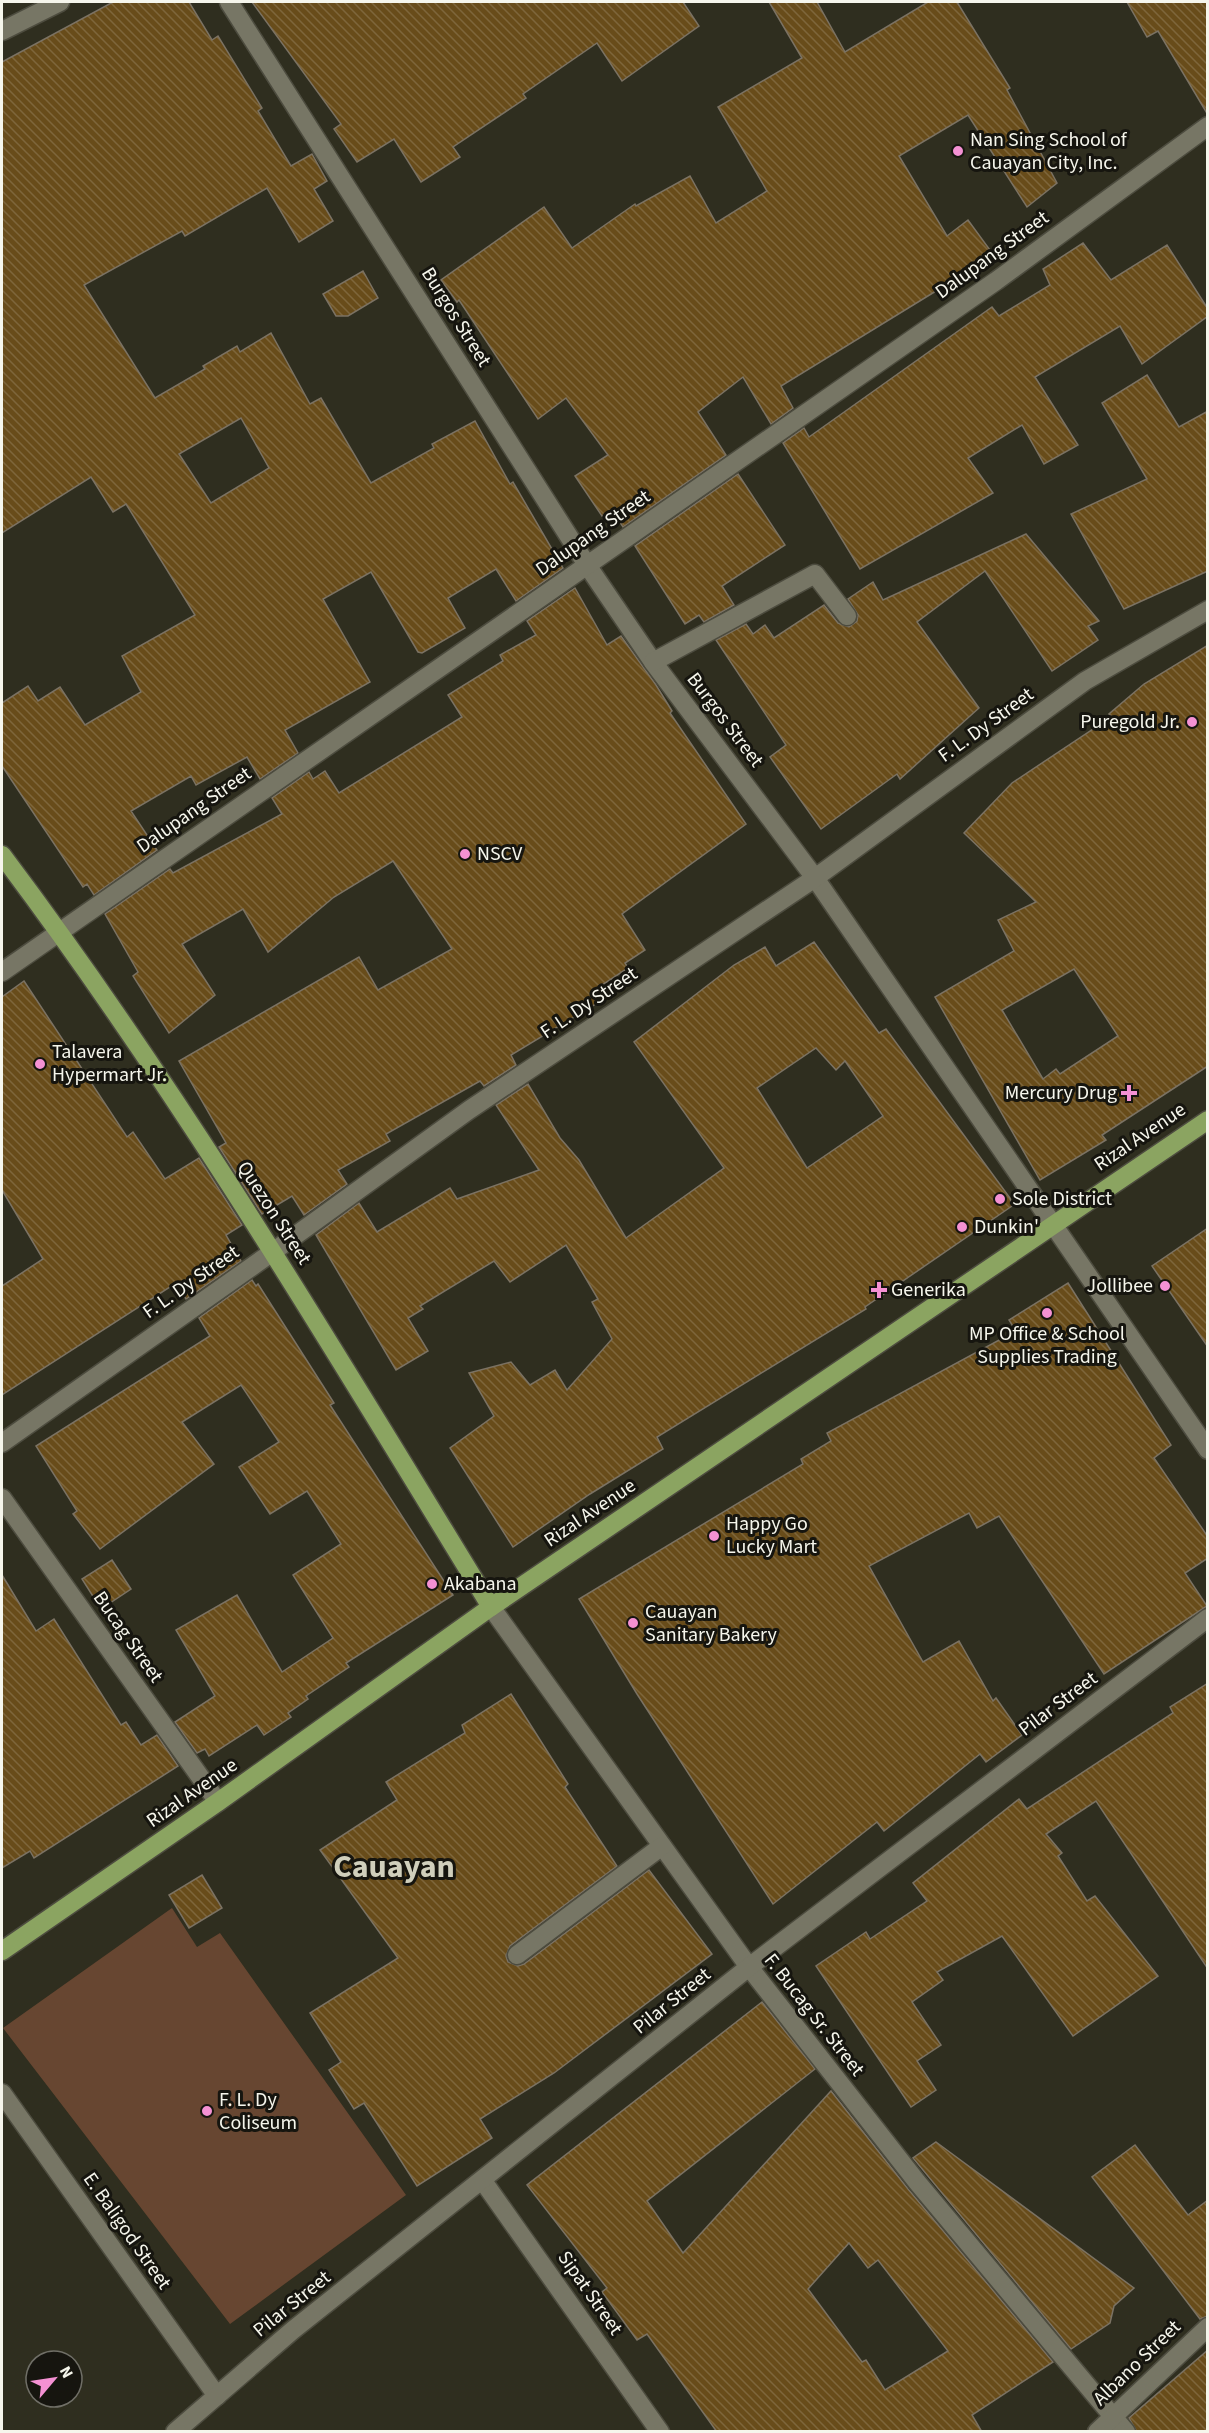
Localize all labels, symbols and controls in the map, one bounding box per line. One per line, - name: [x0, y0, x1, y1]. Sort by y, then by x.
- place label: Nan Sing School of Cauayan City, Inc.: [970, 126, 1128, 177]
- marker: Nan Sing School of Cauayan City, Inc.: [951, 144, 965, 158]
- street label: Dalupang Street: [929, 204, 1055, 306]
- street label: Burgos Street: [414, 262, 498, 372]
- street label: Dalupang Street: [530, 483, 656, 583]
- street label: Burgos Street: [680, 667, 770, 774]
- street label: F. L. Dy Street: [933, 681, 1040, 769]
- place label: Puregold Jr.: [1080, 708, 1180, 736]
- marker: Puregold Jr.: [1185, 715, 1199, 729]
- street label: Dalupang Street: [131, 760, 257, 860]
- place label: NSCV: [477, 840, 523, 868]
- marker: NSCV: [458, 847, 472, 861]
- street label: F. L. Dy Street: [535, 960, 643, 1046]
- place label: Talavera Hypermart Jr.: [52, 1038, 167, 1089]
- marker: Talavera Hypermart Jr.: [33, 1057, 47, 1071]
- place label: Mercury Drug: [1005, 1079, 1117, 1107]
- marker: Mercury Drug: [1122, 1086, 1136, 1100]
- street label: Rizal Avenue: [1089, 1096, 1191, 1178]
- street label: Quezon Street: [230, 1156, 318, 1270]
- place label: Sole District: [1012, 1185, 1112, 1213]
- marker: Sole District: [993, 1192, 1007, 1206]
- place label: Dunkin': [974, 1213, 1039, 1241]
- marker: Dunkin': [955, 1220, 969, 1234]
- street label: F. L. Dy Street: [137, 1238, 245, 1326]
- place label: Jollibee: [1087, 1272, 1153, 1300]
- place label: Generika: [891, 1276, 966, 1304]
- marker: Jollibee: [1158, 1279, 1172, 1293]
- marker: Generika: [872, 1283, 886, 1297]
- marker: MP Office & School Supplies Trading: [1040, 1306, 1054, 1320]
- place label: MP Office & School Supplies Trading: [969, 1320, 1125, 1371]
- street label: Rizal Avenue: [539, 1472, 641, 1554]
- place label: Happy Go Lucky Mart: [726, 1510, 817, 1561]
- marker: Happy Go Lucky Mart: [707, 1529, 721, 1543]
- place label: Akabana: [444, 1570, 517, 1598]
- marker: Akabana: [425, 1577, 439, 1591]
- street label: Bucag Street: [86, 1586, 170, 1689]
- place label: Cauayan Sanitary Bakery: [645, 1598, 778, 1649]
- marker: Cauayan Sanitary Bakery: [626, 1616, 640, 1630]
- street label: Pilar Street: [1013, 1665, 1104, 1743]
- street label: Rizal Avenue: [141, 1751, 243, 1835]
- district label: Cauayan: [333, 1844, 455, 1890]
- street label: F. Bucag Sr. Street: [757, 1948, 871, 2082]
- street label: Pilar Street: [627, 1961, 717, 2041]
- place label: F. L. Dy Coliseum: [219, 2086, 297, 2137]
- marker: F. L. Dy Coliseum: [200, 2104, 214, 2118]
- street label: E. Baligod Street: [76, 2167, 178, 2295]
- street label: Sipat Street: [551, 2245, 629, 2341]
- street label: Pilar Street: [247, 2264, 337, 2344]
- street label: Albano Street: [1087, 2314, 1187, 2412]
- north arrow: [24, 2349, 84, 2409]
- text: N: [54, 2362, 78, 2382]

